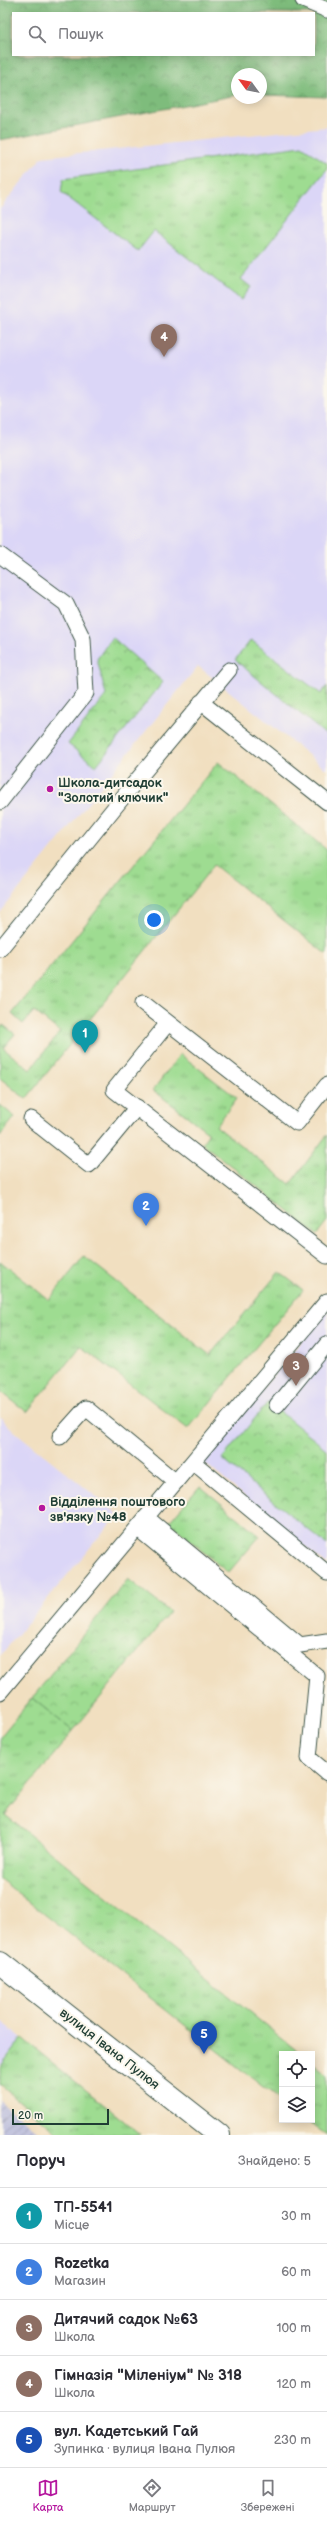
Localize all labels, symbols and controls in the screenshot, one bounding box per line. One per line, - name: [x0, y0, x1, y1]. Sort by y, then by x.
- search box: [12, 12, 315, 56]
- icon: search: [26, 23, 48, 45]
- text: Пошук: [58, 25, 104, 44]
- north arrow: [231, 68, 267, 104]
- pin: 4: [151, 324, 177, 357]
- place label: Школа-дитсадок "Золотий ключик": [58, 775, 169, 806]
- marker: Школа-дитсадок "Золотий ключик": [45, 784, 55, 794]
- your location: [144, 910, 164, 930]
- pin: 1: [72, 1020, 98, 1053]
- pin: 2: [133, 1193, 159, 1226]
- pin: 3: [283, 1353, 309, 1386]
- place label: Відділення поштового зв'язку №48: [50, 1494, 185, 1525]
- marker: Відділення поштового зв'язку №48: [37, 1503, 47, 1513]
- street label: вулиця Івана Пулюя: [56, 2005, 163, 2093]
- pin: 5: [191, 2021, 217, 2054]
- map controls: [279, 2051, 315, 2123]
- button: locate: [279, 2051, 315, 2087]
- button: layers: [279, 2087, 315, 2123]
- scale bar: [12, 2107, 109, 2126]
- text: 20 m: [18, 2109, 43, 2122]
- text: Поруч: [16, 2151, 66, 2171]
- text: Знайдено: 5: [238, 2153, 311, 2169]
- text: ТП-5541: [54, 2198, 113, 2217]
- text: 1: [26, 2208, 32, 2224]
- text: 30 m: [281, 2208, 311, 2224]
- text: Місце: [54, 2217, 89, 2233]
- text: Rozetka: [54, 2254, 109, 2273]
- text: 2: [25, 2264, 33, 2280]
- text: 60 m: [281, 2264, 311, 2280]
- text: Магазин: [54, 2273, 106, 2289]
- text: Дитячий садок №63: [54, 2310, 198, 2329]
- text: 3: [25, 2320, 33, 2336]
- text: 100 m: [276, 2320, 311, 2336]
- text: Школа: [54, 2329, 95, 2345]
- text: Гімназія "Міленіум" № 318: [54, 2366, 242, 2385]
- text: 4: [25, 2376, 33, 2392]
- text: 120 m: [276, 2376, 311, 2392]
- text: Школа: [54, 2385, 95, 2401]
- text: вул. Кадетський Гай: [54, 2422, 198, 2441]
- text: 5: [25, 2432, 33, 2448]
- text: 230 m: [274, 2432, 311, 2448]
- text: Зупинка · вулиця Івана Пулюя: [54, 2441, 235, 2457]
- tab: Карта: [33, 2477, 64, 2514]
- tab: Маршрут: [129, 2477, 176, 2514]
- tab: Збережені: [241, 2477, 294, 2514]

